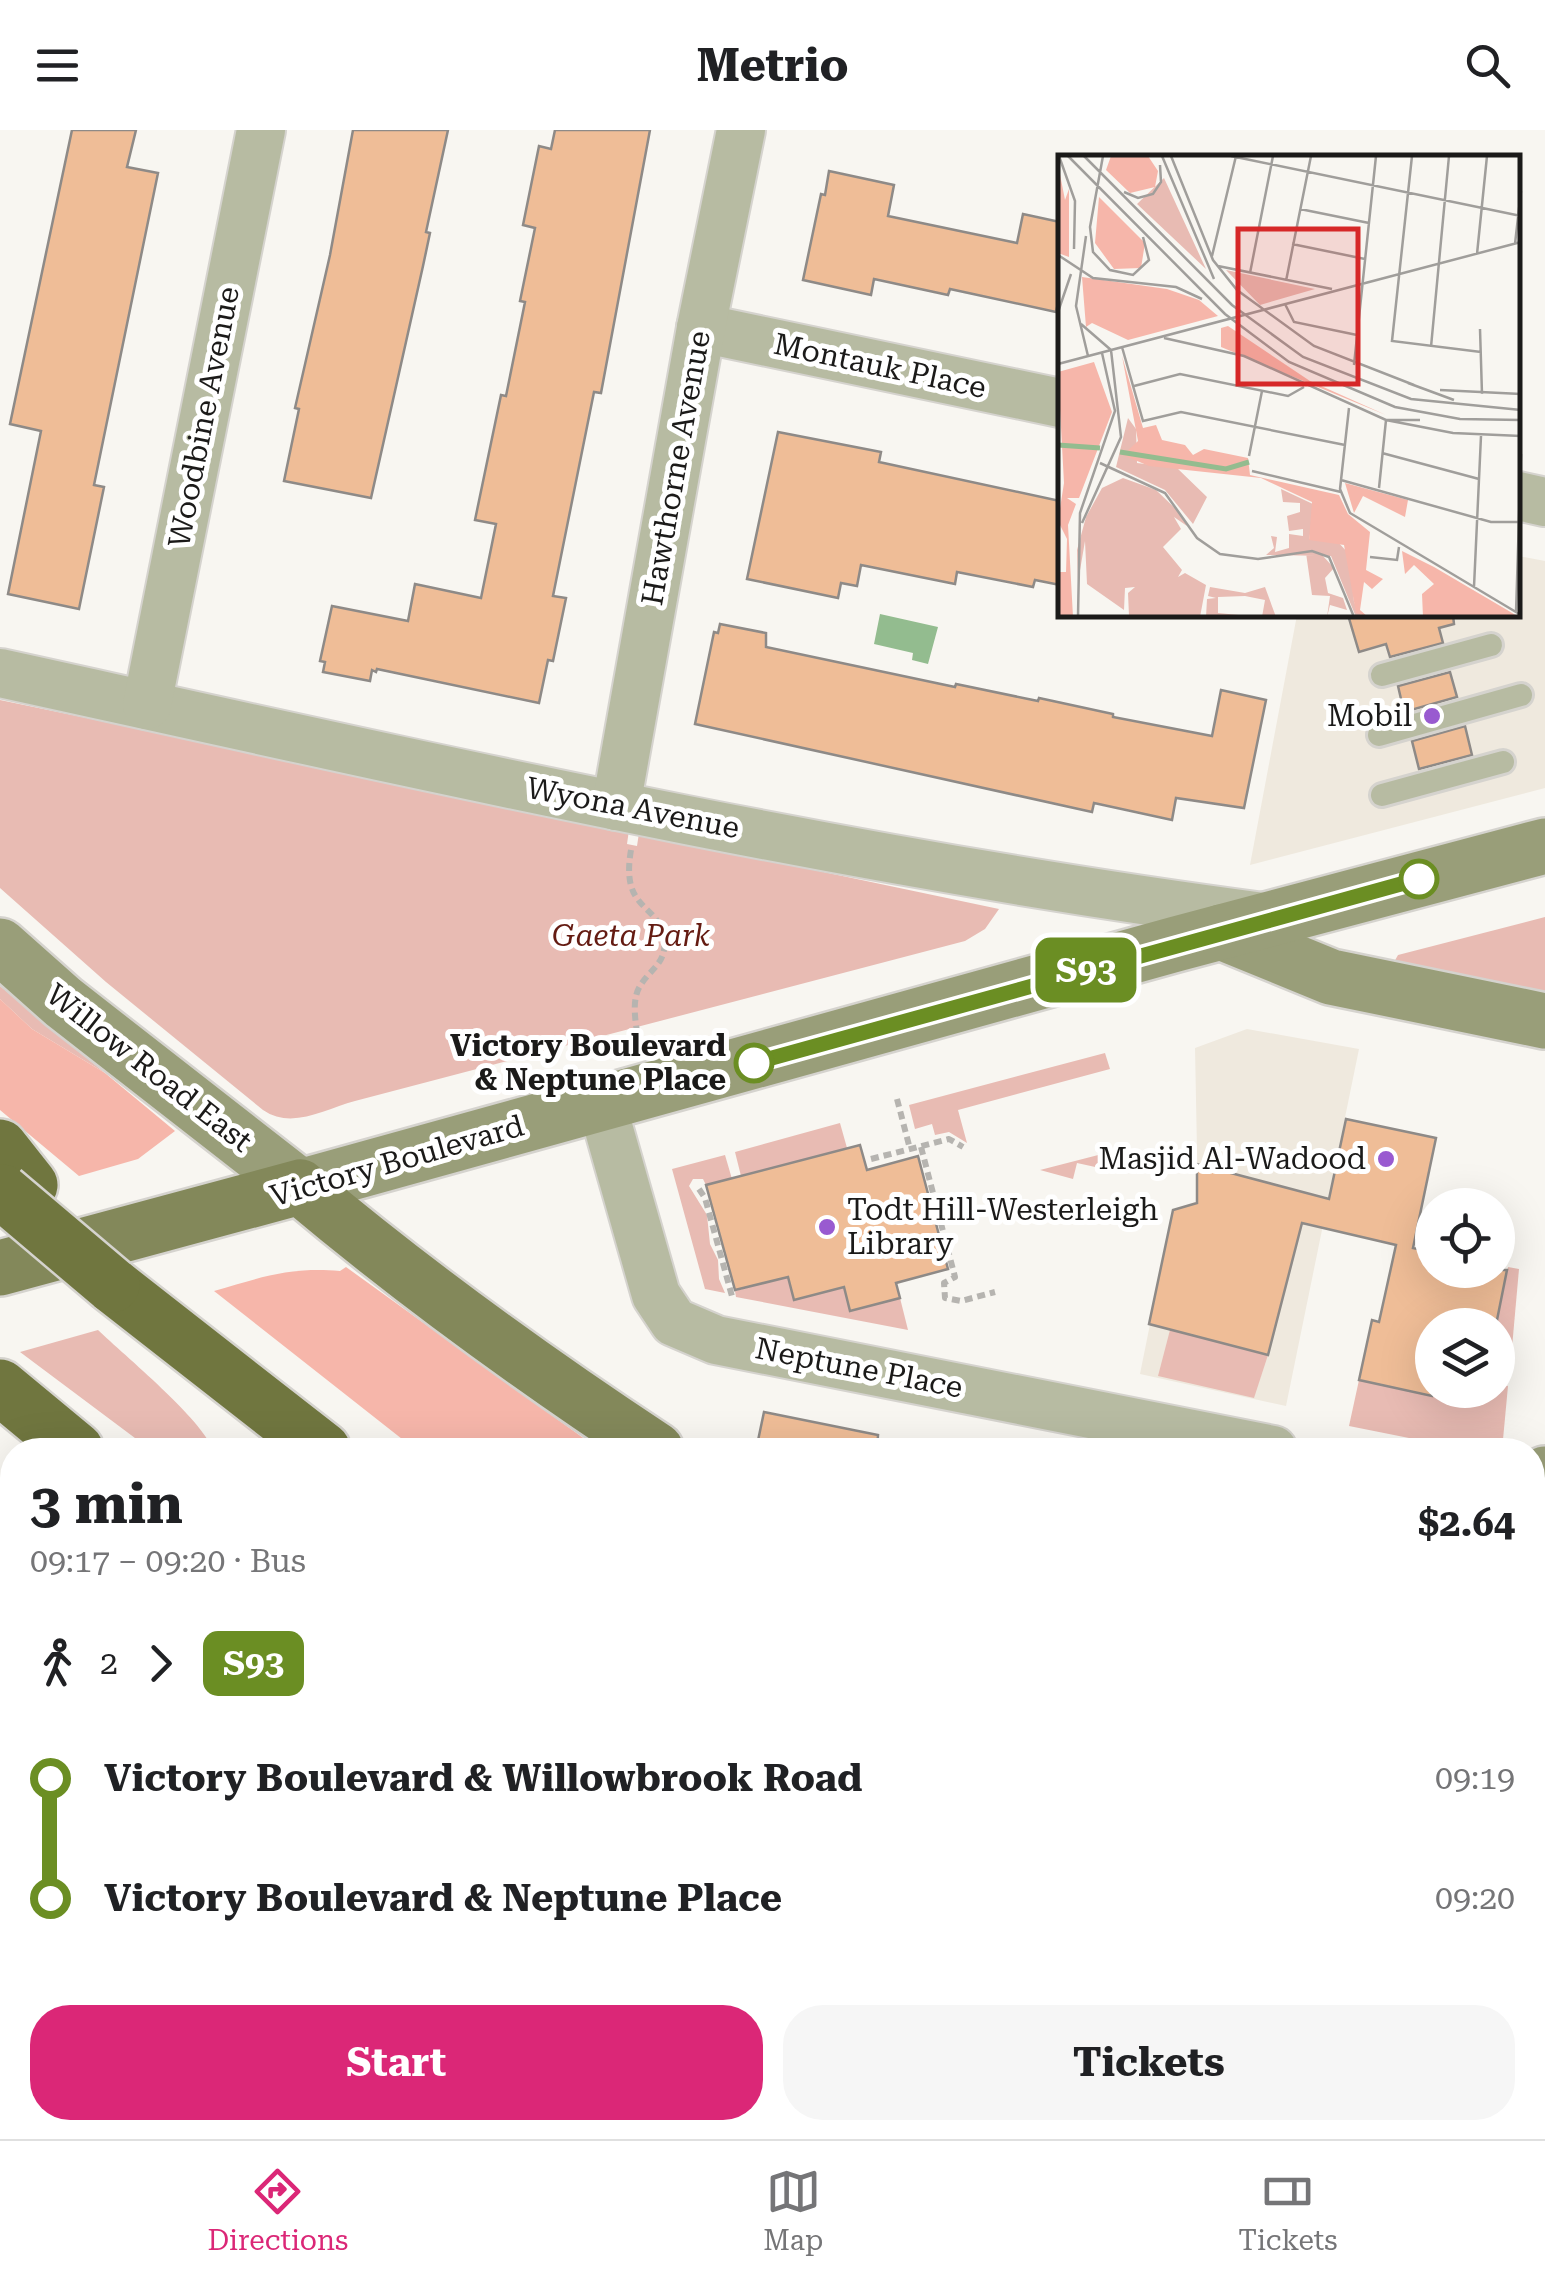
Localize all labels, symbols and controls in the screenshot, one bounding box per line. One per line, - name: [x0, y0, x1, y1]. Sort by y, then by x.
- icon: menu: [30, 38, 85, 93]
- icon: search: [1460, 38, 1515, 93]
- text: Metrio: [696, 39, 849, 92]
- inset map: [1058, 155, 1520, 618]
- street label: Woodbine Avenue: [161, 283, 246, 550]
- street label: Montauk Place: [771, 326, 989, 405]
- street label: Hawthorne Avenue: [634, 328, 717, 608]
- place label: Mobil: [1327, 698, 1412, 733]
- marker: Mobil: [1421, 705, 1443, 727]
- street label: Wyona Avenue: [524, 770, 742, 845]
- unlabelled marker: [1400, 860, 1438, 898]
- park label: Gaeta Park: [552, 918, 711, 953]
- line badge: S93: [1028, 938, 1144, 1002]
- text: S93: [1055, 950, 1117, 991]
- street label: Willow Road East: [40, 977, 259, 1159]
- place label: Victory Boulevard & Neptune Place: [450, 1028, 726, 1097]
- marker: Victory Boulevard & Neptune Place: [735, 1044, 773, 1082]
- street label: Victory Boulevard: [266, 1108, 528, 1213]
- place label: Masjid Al-Wadood: [1098, 1141, 1366, 1176]
- marker: Masjid Al-Wadood: [1375, 1148, 1397, 1170]
- map controls: [1415, 1188, 1515, 1408]
- button: locate: [1415, 1188, 1515, 1288]
- place label: Todt Hill-Westerleigh Library: [847, 1192, 1158, 1261]
- marker: Todt Hill-Westerleigh Library: [816, 1216, 838, 1238]
- button: layers: [1415, 1308, 1515, 1408]
- street label: Neptune Place: [752, 1330, 966, 1405]
- text: 3 min: [30, 1472, 183, 1536]
- text: $2.64: [1418, 1501, 1515, 1545]
- text: 09:17 – 09:20 · Bus: [30, 1542, 306, 1580]
- icon: walk: [30, 1636, 85, 1691]
- icon: forward: [133, 1636, 188, 1691]
- text: S93: [223, 1643, 284, 1684]
- text: 2: [100, 1644, 118, 1682]
- text: Victory Boulevard & Willowbrook Road: [104, 1756, 862, 1800]
- text: 09:19: [1435, 1759, 1515, 1797]
- text: Victory Boulevard & Neptune Place: [104, 1876, 782, 1920]
- text: 09:20: [1435, 1879, 1515, 1917]
- button: Start: [30, 2005, 763, 2120]
- button: Tickets: [783, 2005, 1515, 2120]
- tab: Directions: [207, 2164, 348, 2257]
- tab: Map: [763, 2164, 823, 2257]
- tab: Tickets: [1238, 2164, 1338, 2257]

